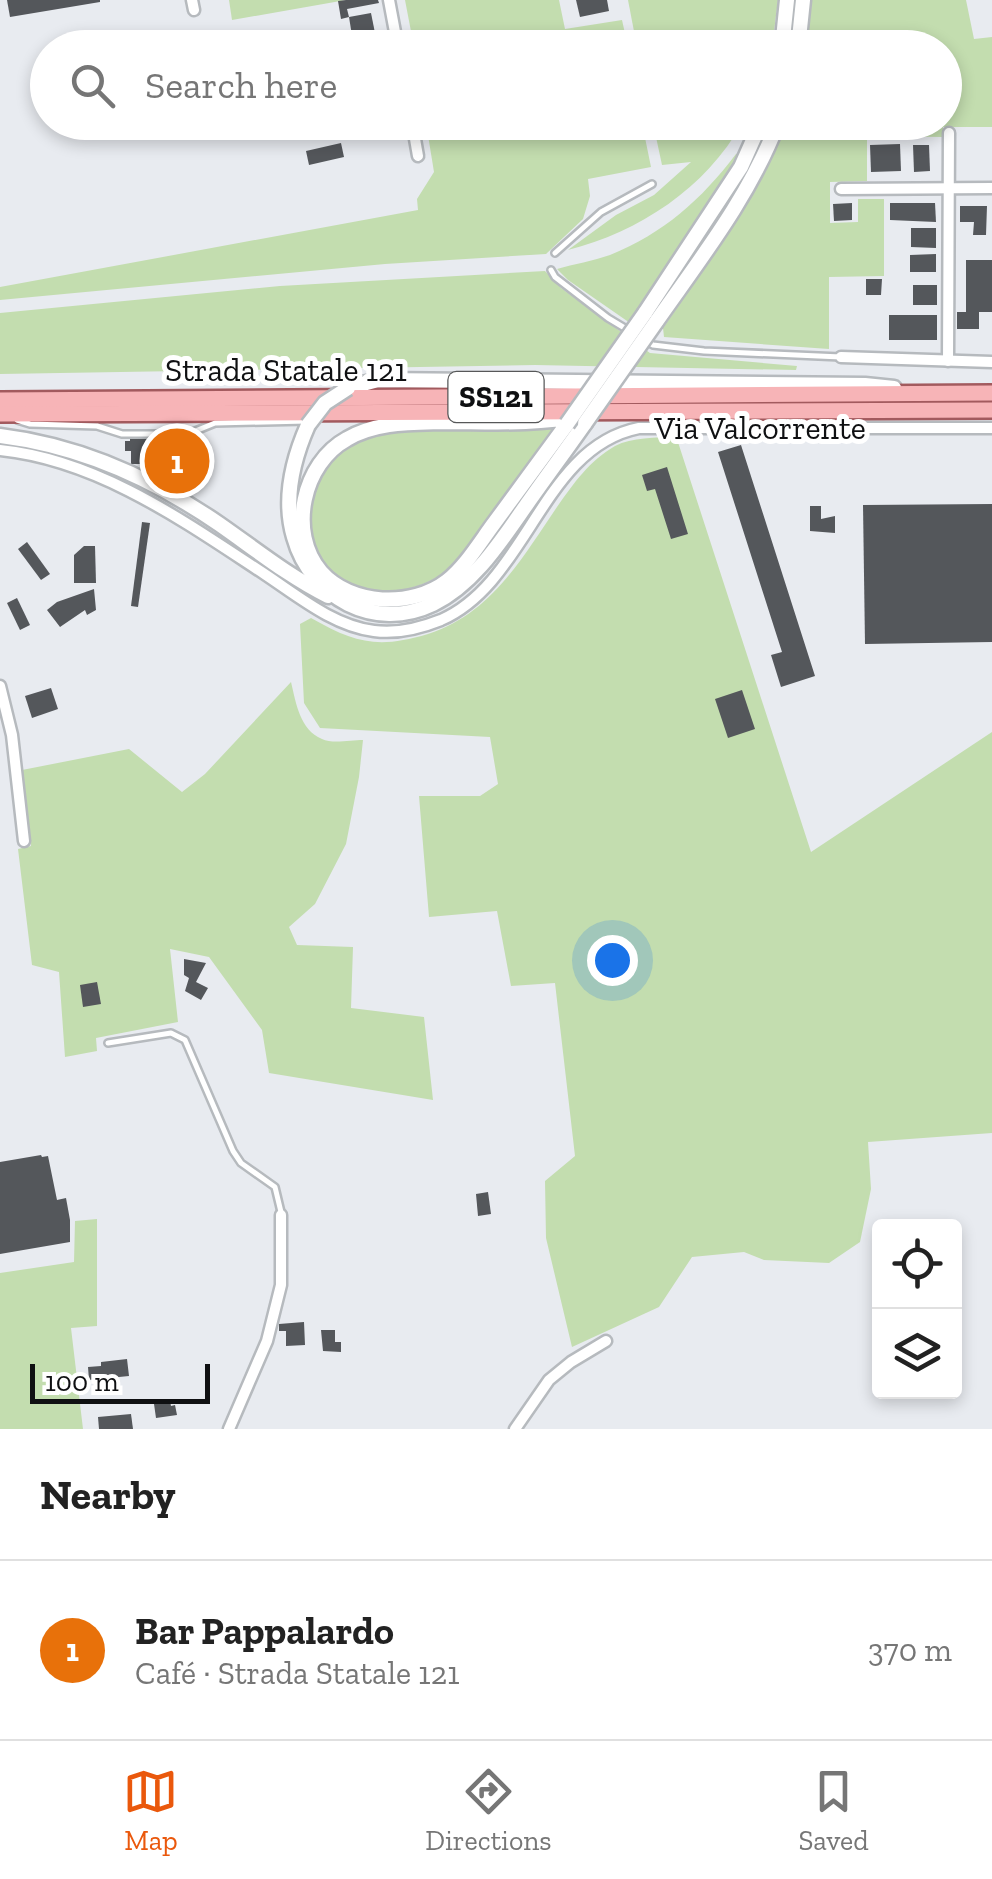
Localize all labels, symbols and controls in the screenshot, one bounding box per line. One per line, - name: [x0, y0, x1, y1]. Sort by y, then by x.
- search box: [30, 30, 962, 140]
- icon: search: [65, 58, 120, 113]
- text: Search here: [145, 62, 337, 108]
- street label: Strada Statale 121: [165, 351, 407, 389]
- road number: SS121: [448, 372, 544, 422]
- street label: Via Valcorrente: [653, 409, 866, 447]
- pin: 1: [144, 424, 210, 498]
- your location: [587, 935, 638, 986]
- map controls: [872, 1219, 962, 1399]
- button: locate: [872, 1219, 962, 1309]
- button: layers: [872, 1309, 962, 1399]
- scale bar: [30, 1359, 210, 1404]
- text: 100 m: [45, 1365, 119, 1398]
- text: Nearby: [40, 1469, 176, 1520]
- text: Bar Pappalardo: [135, 1608, 394, 1654]
- text: 1: [66, 1631, 79, 1669]
- text: 370 m: [868, 1631, 952, 1669]
- text: Café · Strada Statale 121: [135, 1654, 459, 1692]
- tab: Map: [123, 1764, 178, 1857]
- tab: Directions: [425, 1764, 552, 1857]
- tab: Saved: [798, 1764, 869, 1857]

